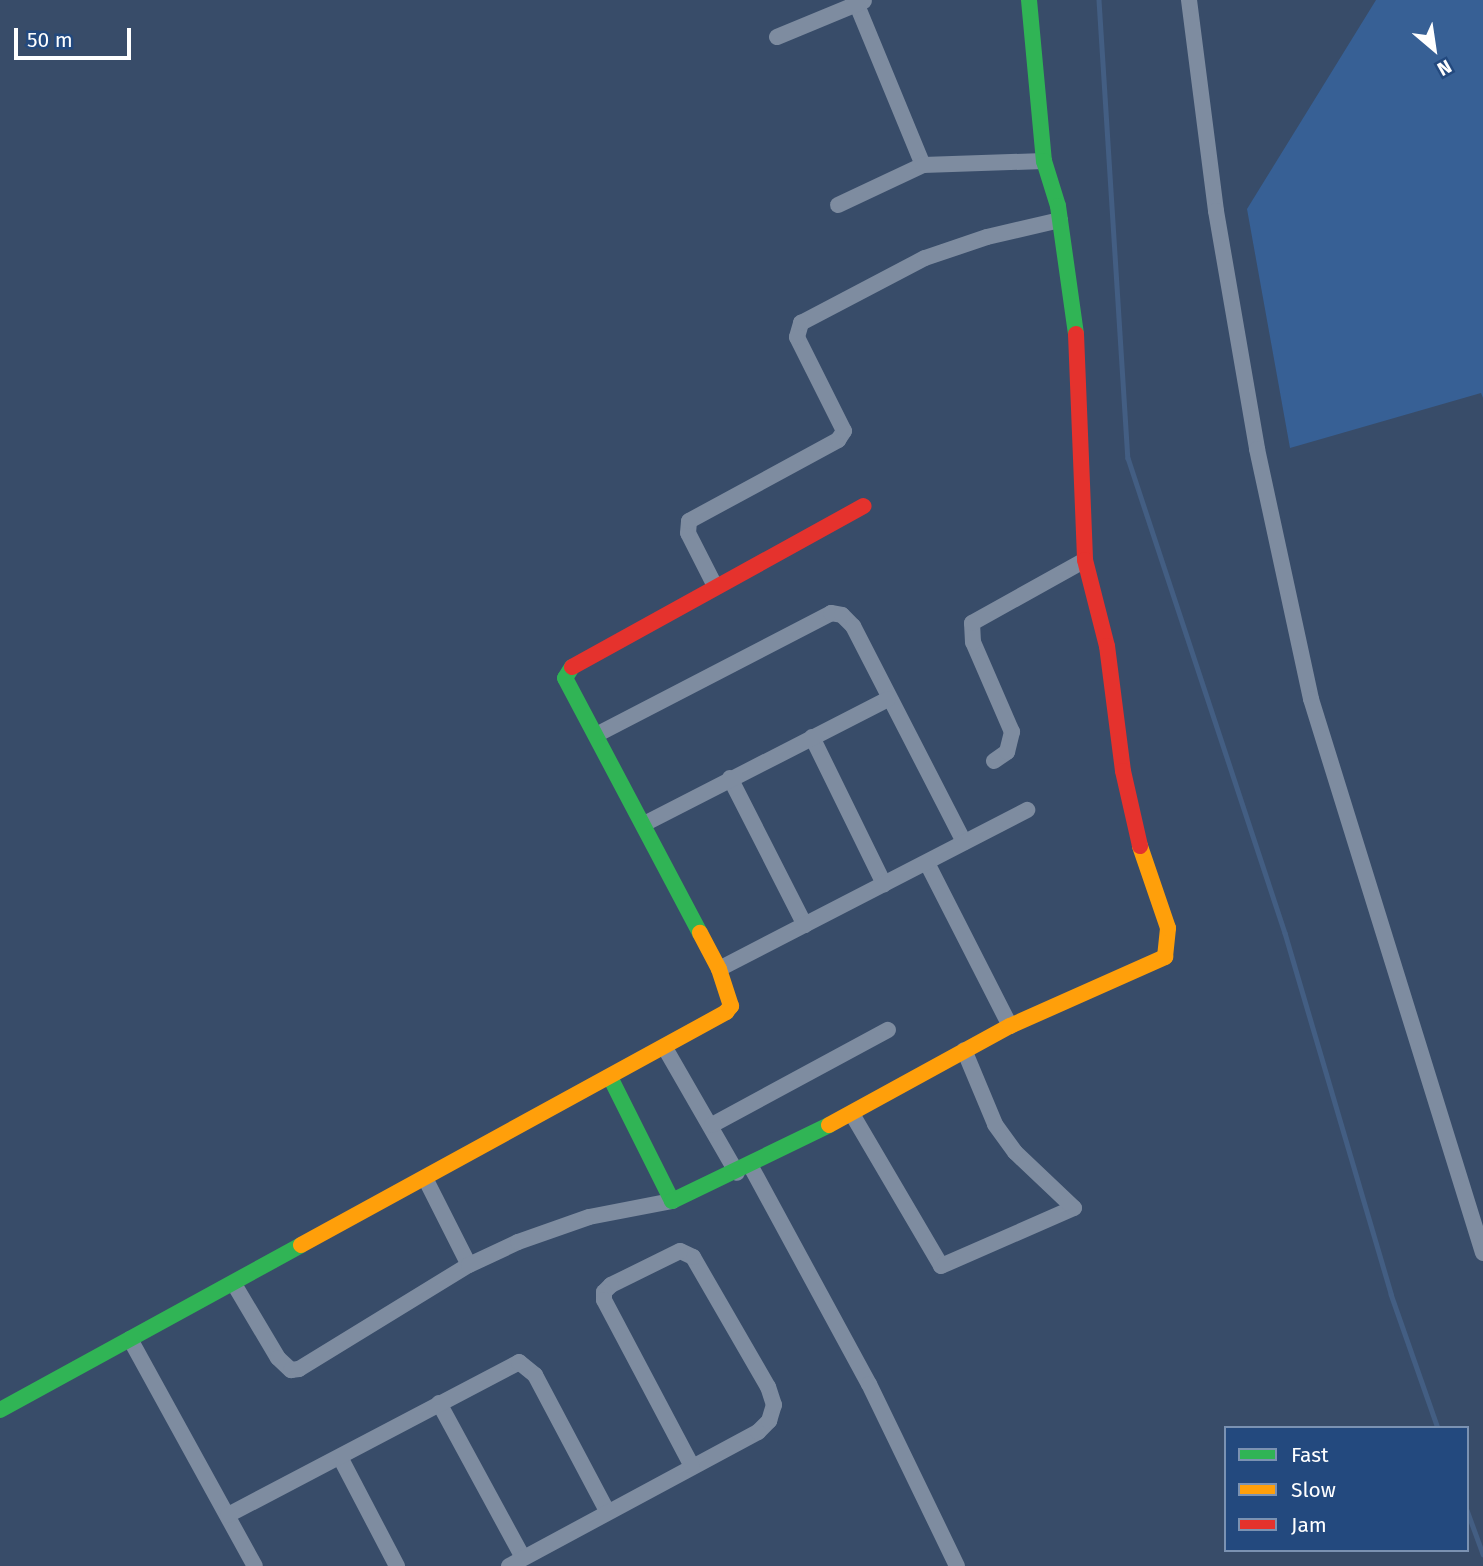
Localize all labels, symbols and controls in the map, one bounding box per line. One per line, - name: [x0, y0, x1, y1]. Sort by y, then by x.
- scale bar: [18, 14, 135, 58]
- north arrow: [1399, 14, 1469, 84]
- text: 50 m: [27, 27, 73, 53]
- text: N: [1433, 55, 1456, 81]
- legend: [1224, 1426, 1469, 1552]
- text: Fast: [1291, 1442, 1329, 1468]
- text: Slow: [1291, 1477, 1336, 1503]
- text: Jam: [1291, 1512, 1327, 1538]

